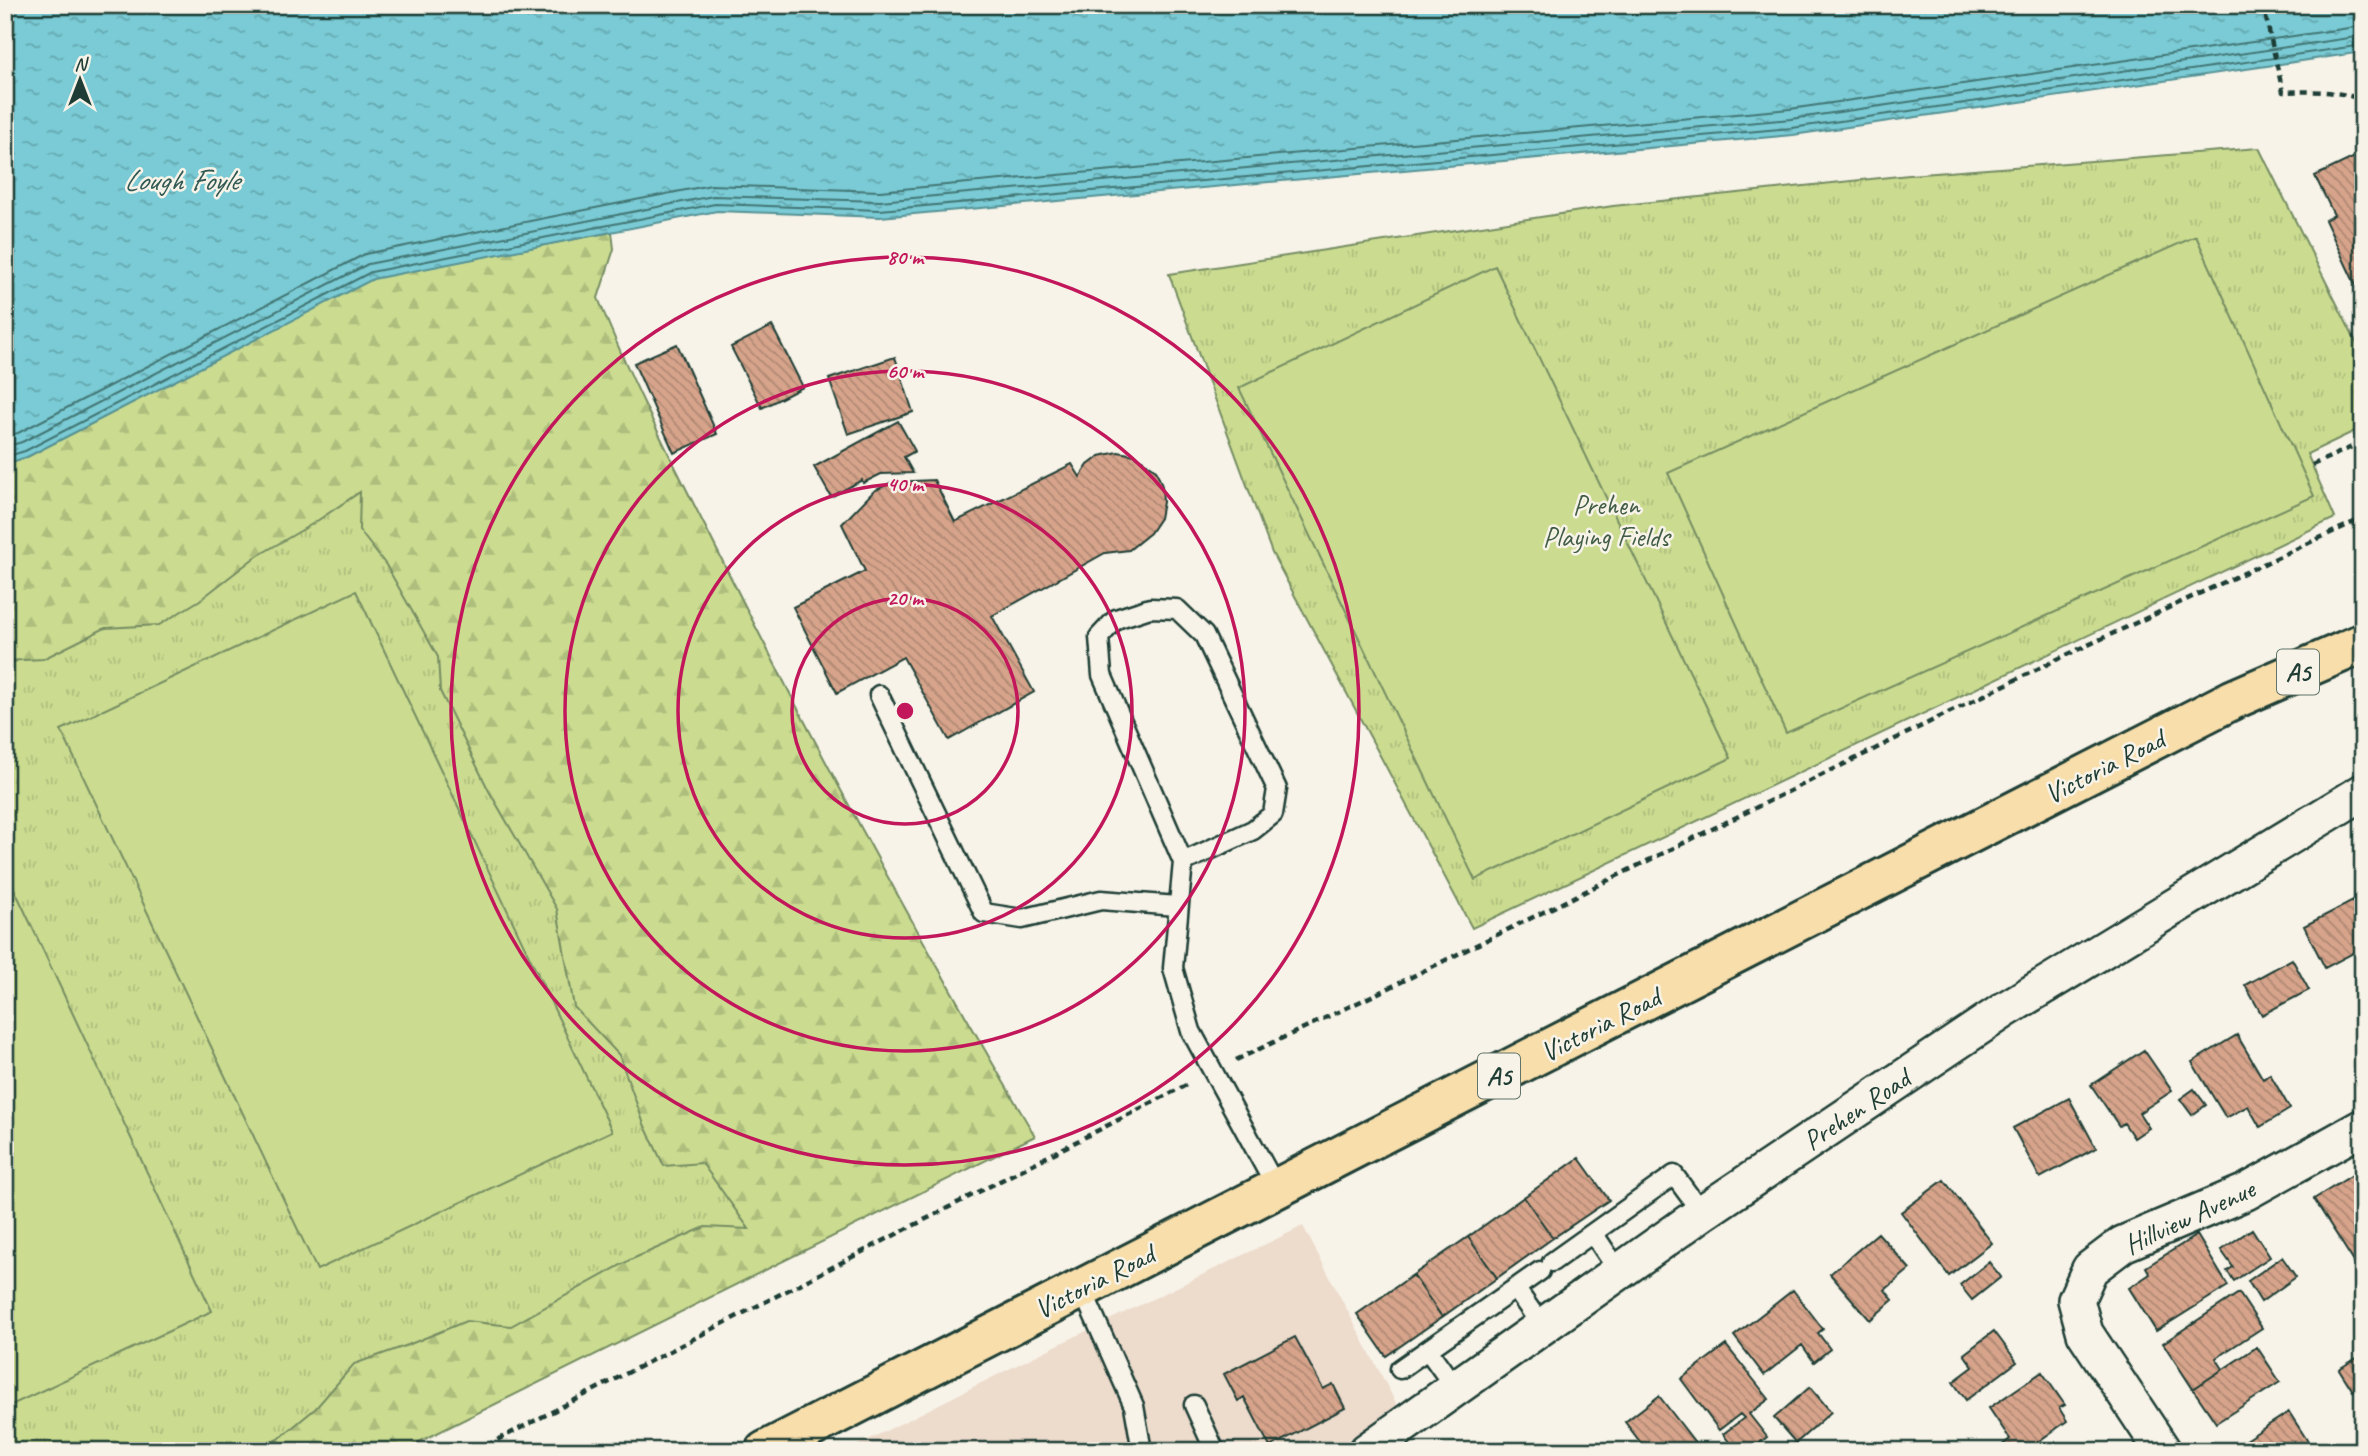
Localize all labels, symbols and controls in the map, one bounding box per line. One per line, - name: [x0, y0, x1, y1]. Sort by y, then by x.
- north arrow: [46, 46, 116, 116]
- text: N: [74, 52, 89, 76]
- water label: Lough Foyle: [124, 161, 243, 199]
- text: 80 m: [887, 244, 925, 270]
- text: 60 m: [887, 358, 925, 384]
- text: 40 m: [887, 471, 925, 497]
- park label: Prehen Playing Fields: [1543, 487, 1672, 554]
- text: 20 m: [887, 585, 925, 611]
- road number: A5: [2277, 650, 2319, 694]
- centre of rings: [893, 699, 917, 723]
- street label: Victoria Road: [2039, 720, 2173, 811]
- street label: Victoria Road: [1535, 978, 1669, 1069]
- road number: A5: [1478, 1054, 1520, 1098]
- street label: Prehen Road: [1796, 1059, 1920, 1158]
- street label: Hillview Avenue: [2118, 1170, 2262, 1262]
- street label: Victoria Road: [1029, 1235, 1163, 1326]

